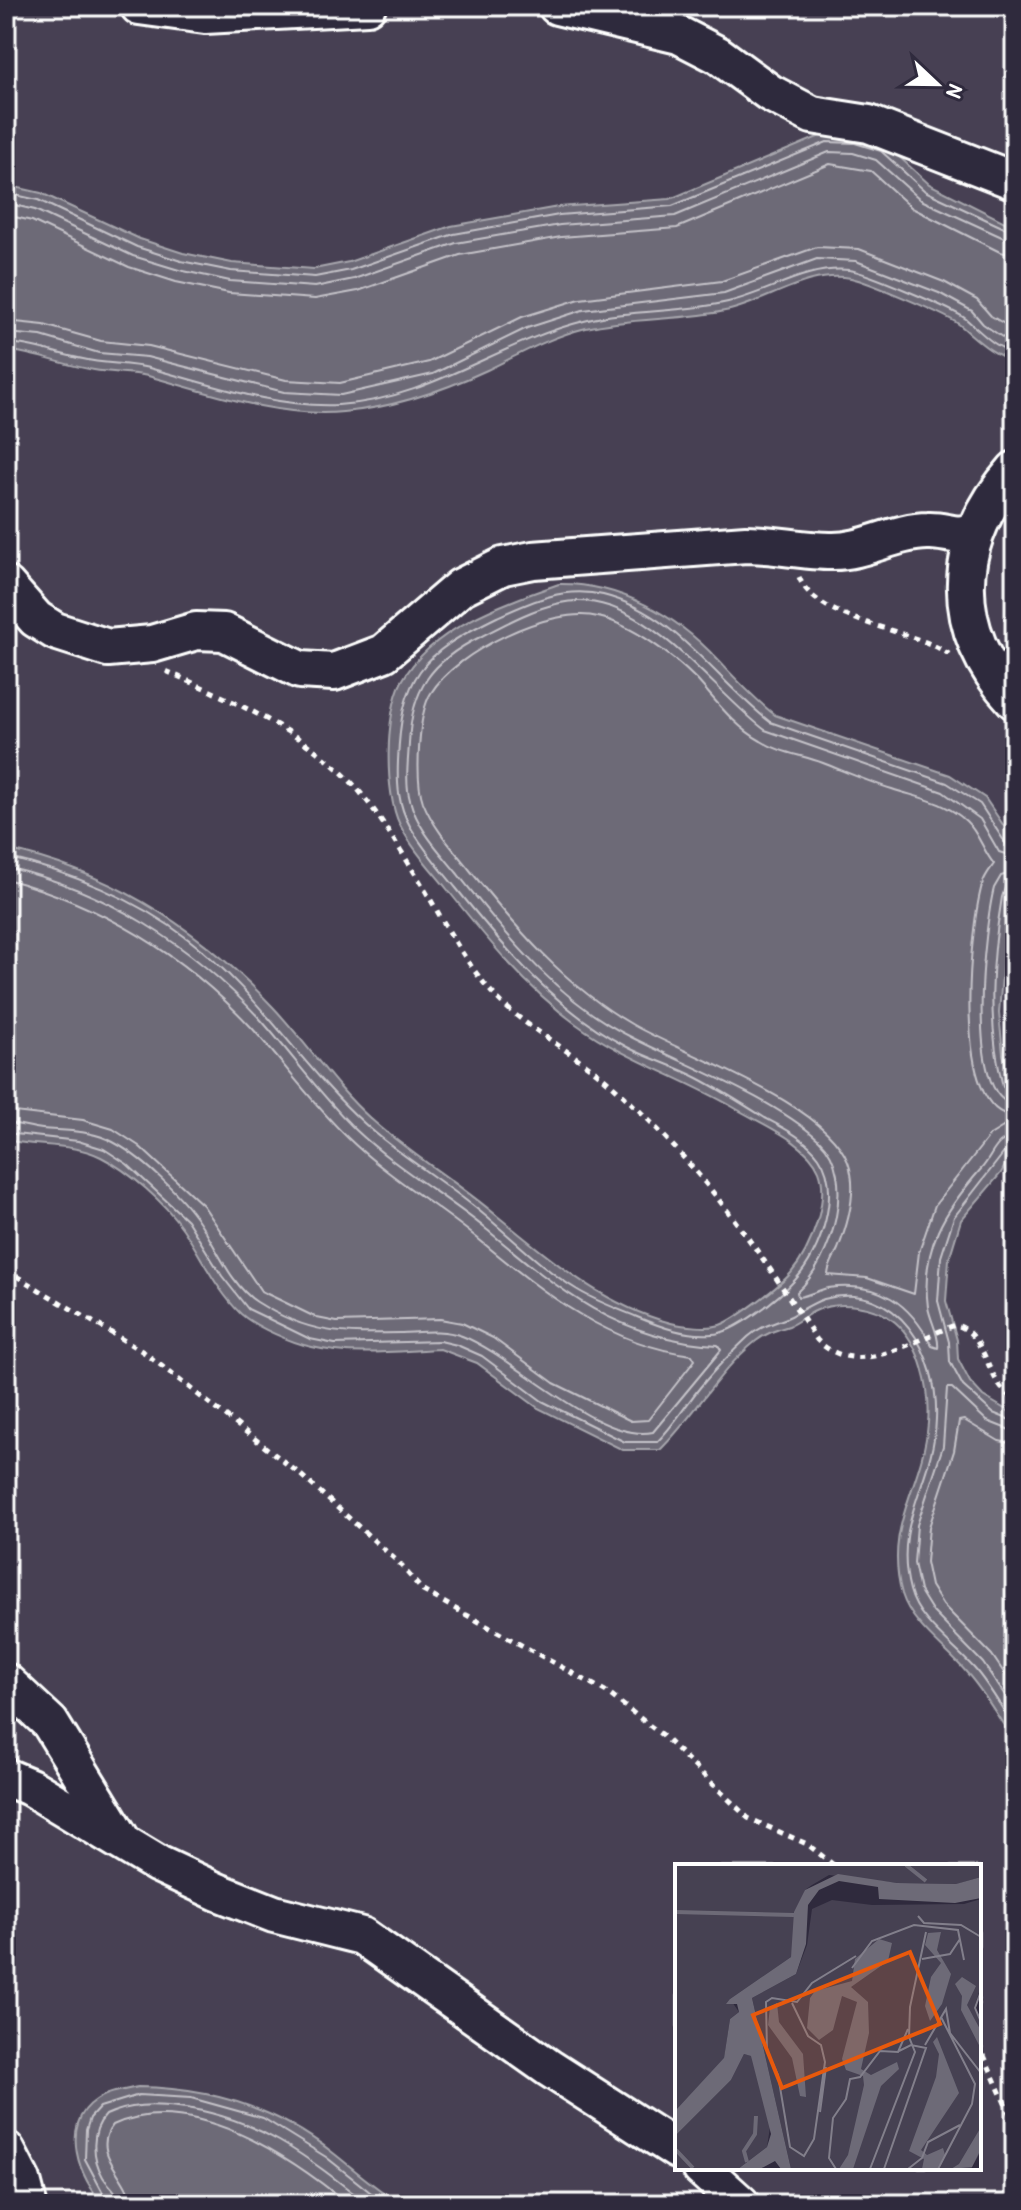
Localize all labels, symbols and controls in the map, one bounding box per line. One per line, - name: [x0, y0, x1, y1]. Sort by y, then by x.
- north arrow: [897, 44, 977, 124]
- text: N: [939, 80, 972, 103]
- inset map: [675, 1864, 981, 2170]

